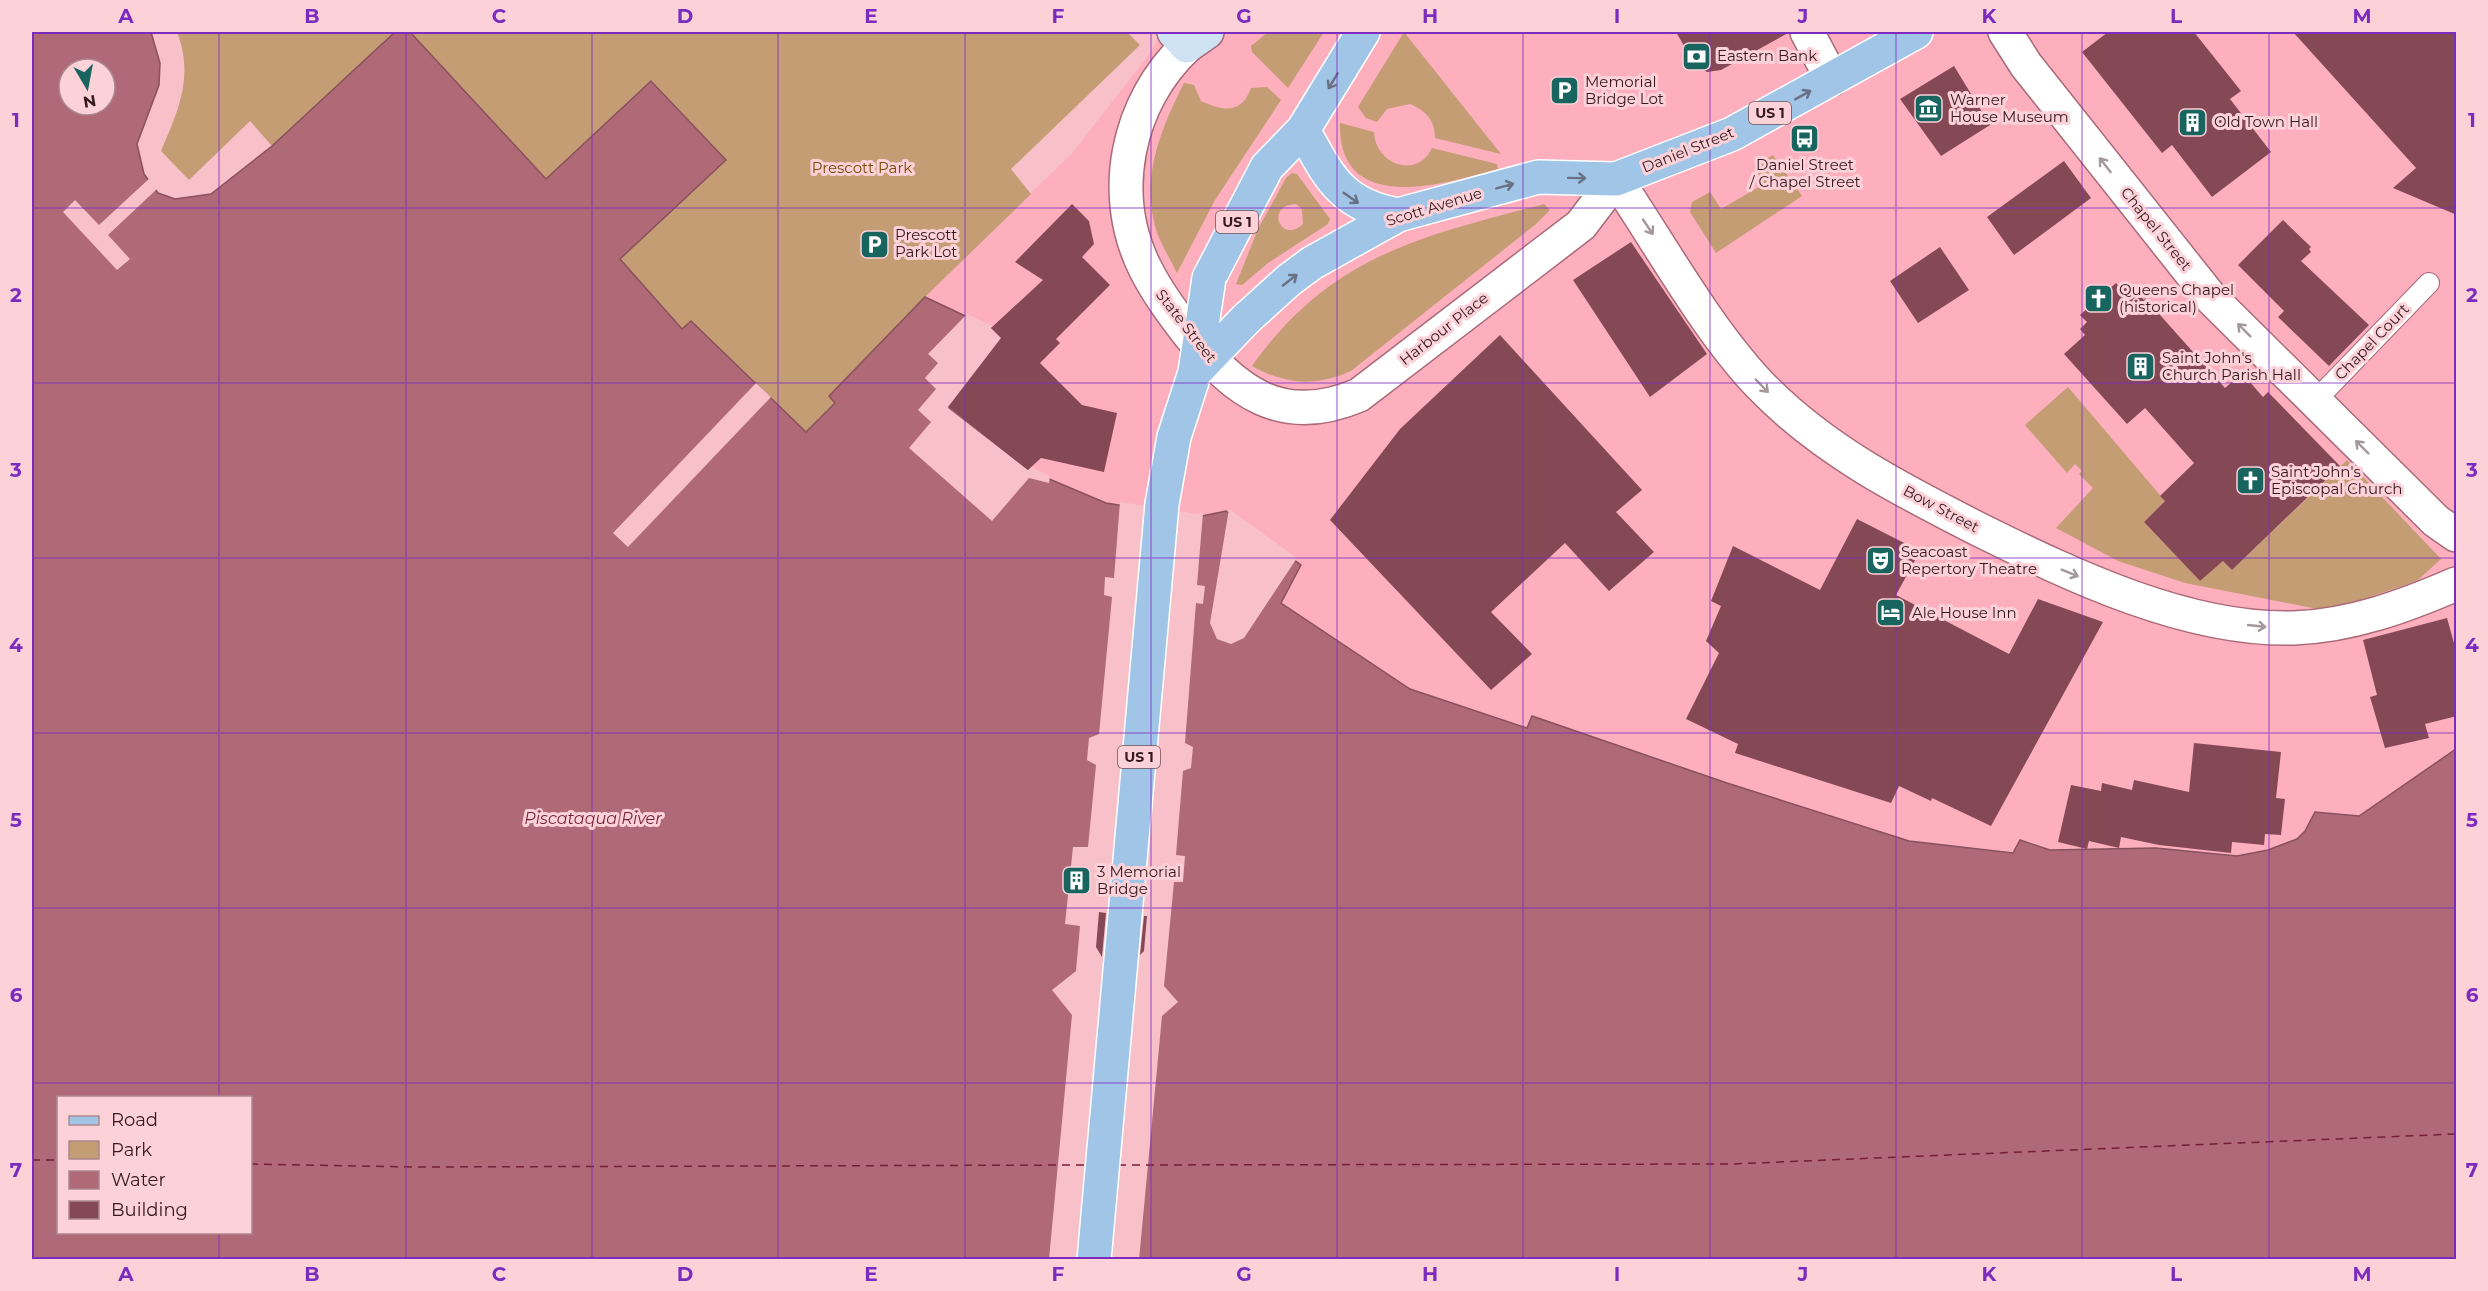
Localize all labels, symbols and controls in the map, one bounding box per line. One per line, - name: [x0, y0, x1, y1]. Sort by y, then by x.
- text: A: [117, 4, 134, 28]
- text: B: [304, 4, 320, 28]
- text: C: [492, 4, 507, 28]
- text: D: [677, 4, 693, 28]
- text: E: [864, 4, 878, 28]
- text: F: [1052, 4, 1065, 28]
- text: G: [1236, 4, 1252, 28]
- text: H: [1422, 4, 1438, 28]
- text: I: [1614, 4, 1620, 28]
- text: J: [1797, 4, 1808, 28]
- text: K: [1982, 4, 1998, 28]
- text: L: [2170, 4, 2182, 28]
- text: M: [2352, 4, 2372, 28]
- bank icon: Eastern Bank: [1680, 40, 1712, 72]
- place label: Eastern Bank: [1717, 46, 1817, 65]
- north arrow: [57, 57, 117, 117]
- one-way arrow: [1326, 72, 1338, 89]
- place label: Memorial Bridge Lot: [1585, 72, 1664, 108]
- parking icon: Memorial Bridge Lot: [1548, 75, 1580, 107]
- one-way arrow: [1794, 89, 1811, 101]
- place label: Warner House Museum: [1950, 90, 2069, 126]
- text: N: [81, 91, 98, 112]
- museum icon: Warner House Museum: [1913, 93, 1945, 125]
- road number: US 1: [1749, 102, 1791, 124]
- building icon: Old Town Hall: [2177, 106, 2209, 138]
- text: 1: [12, 108, 20, 132]
- text: 1: [2468, 108, 2476, 132]
- place label: Old Town Hall: [2214, 112, 2318, 131]
- street label: Daniel Street: [1639, 122, 1737, 177]
- bus stop icon: Daniel Street / Chapel Street: [1789, 122, 1821, 154]
- place label: Daniel Street / Chapel Street: [1748, 155, 1861, 191]
- one-way arrow: [2099, 157, 2112, 173]
- park label: Prescott Park: [812, 158, 912, 177]
- one-way arrow: [1567, 172, 1587, 184]
- one-way arrow: [1495, 180, 1514, 192]
- street label: Scott Avenue: [1384, 183, 1484, 230]
- street label: Chapel Street: [2117, 183, 2196, 274]
- one-way arrow: [1342, 192, 1358, 204]
- road number: US 1: [1216, 211, 1258, 233]
- one-way arrow: [1643, 218, 1655, 235]
- place label: Prescott Park Lot: [895, 225, 957, 261]
- parking icon: Prescott Park Lot: [858, 228, 890, 260]
- one-way arrow: [1281, 273, 1297, 286]
- place label: Queens Chapel (historical): [2119, 280, 2234, 316]
- text: 2: [10, 283, 22, 307]
- church icon: Queens Chapel (historical): [2082, 283, 2114, 315]
- text: 2: [2466, 283, 2478, 307]
- street label: State Street: [1152, 285, 1221, 366]
- street label: Harbour Place: [1395, 288, 1492, 369]
- street label: Chapel Court: [2330, 299, 2413, 384]
- one-way arrow: [2236, 323, 2251, 337]
- place label: Saint John's Church Parish Hall: [2162, 348, 2301, 384]
- building icon: Saint John's Church Parish Hall: [2125, 351, 2157, 383]
- one-way arrow: [1754, 378, 1769, 393]
- one-way arrow: [2354, 440, 2369, 455]
- text: 3: [9, 458, 22, 482]
- text: 3: [2465, 458, 2478, 482]
- place label: Saint John's Episcopal Church: [2271, 462, 2402, 498]
- church icon: Saint John's Episcopal Church: [2234, 465, 2266, 497]
- street label: Bow Street: [1900, 481, 1982, 536]
- place label: Seacoast Repertory Theatre: [1901, 542, 2037, 578]
- theatre icon: Seacoast Repertory Theatre: [1864, 545, 1896, 577]
- one-way arrow: [2060, 568, 2079, 579]
- hotel icon: Ale House Inn: [1875, 597, 1907, 629]
- place label: Ale House Inn: [1912, 603, 2017, 622]
- one-way arrow: [2247, 621, 2266, 632]
- text: 4: [9, 633, 23, 657]
- text: 4: [2465, 633, 2479, 657]
- road number: US 1: [1118, 746, 1160, 768]
- text: 5: [10, 808, 22, 832]
- text: 5: [2466, 808, 2478, 832]
- water label: Piscataqua River: [524, 809, 662, 828]
- place label: 3 Memorial Bridge: [1097, 862, 1181, 898]
- building icon: 3 Memorial Bridge: [1060, 865, 1092, 897]
- text: 6: [10, 983, 23, 1007]
- text: 6: [2466, 983, 2479, 1007]
- legend: [57, 1096, 252, 1234]
- text: Road: [111, 1109, 158, 1131]
- text: Park: [111, 1139, 152, 1161]
- text: 7: [10, 1158, 22, 1182]
- text: 7: [2466, 1158, 2478, 1182]
- text: Water: [111, 1169, 166, 1191]
- text: Building: [111, 1199, 188, 1221]
- text: A: [117, 1262, 134, 1286]
- text: B: [304, 1262, 320, 1286]
- text: C: [492, 1262, 507, 1286]
- text: D: [677, 1262, 693, 1286]
- text: E: [864, 1262, 878, 1286]
- text: F: [1052, 1262, 1065, 1286]
- text: G: [1236, 1262, 1252, 1286]
- text: H: [1422, 1262, 1438, 1286]
- text: I: [1614, 1262, 1620, 1286]
- text: J: [1797, 1262, 1808, 1286]
- text: K: [1982, 1262, 1998, 1286]
- text: L: [2170, 1262, 2182, 1286]
- text: M: [2352, 1262, 2372, 1286]

